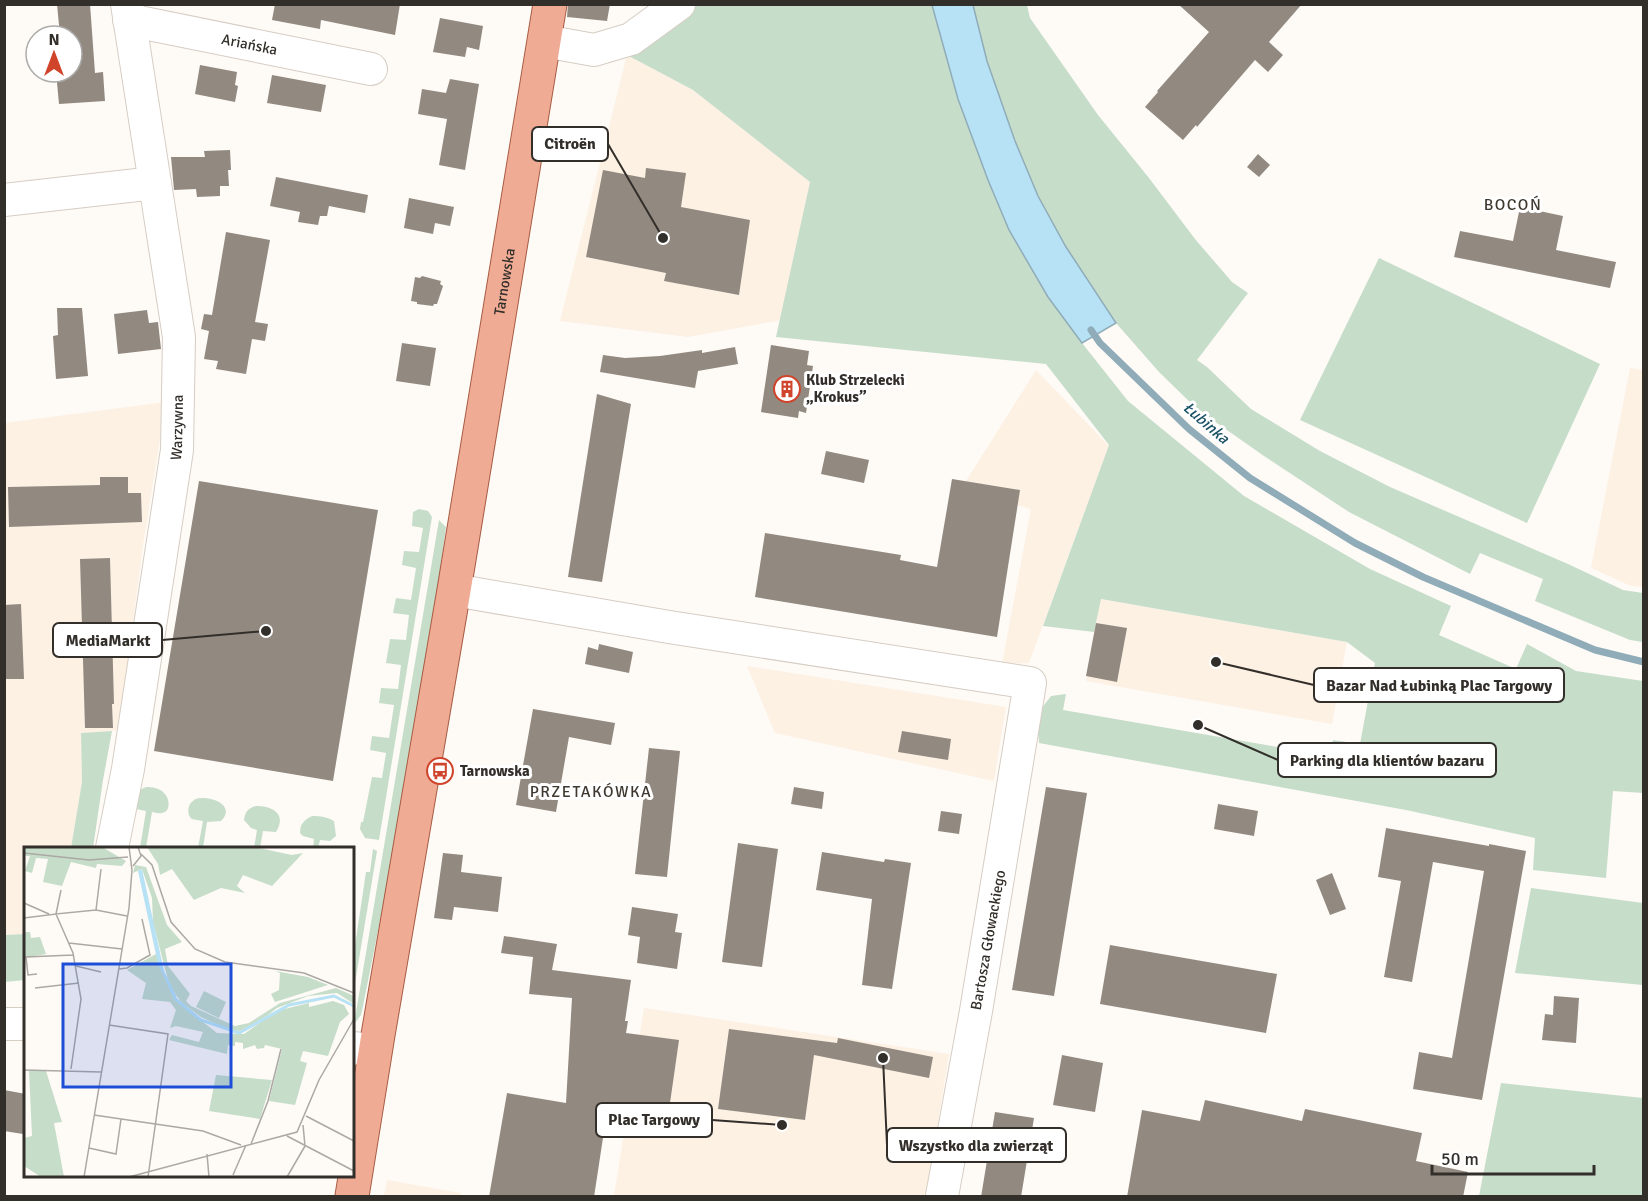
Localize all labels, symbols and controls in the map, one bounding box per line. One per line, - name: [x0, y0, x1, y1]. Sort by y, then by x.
- north arrow: [24, 24, 84, 84]
- text: N: [48, 30, 60, 50]
- street label: Ariańska: [220, 30, 279, 59]
- callout: Citroën: [532, 127, 608, 161]
- text: Citroën: [544, 134, 596, 154]
- district label: BOCOŃ: [1484, 195, 1542, 215]
- street label: Tarnowska: [490, 247, 519, 317]
- place label: Klub Strzelecki „Krokus”: [806, 371, 905, 406]
- building icon: Klub Strzelecki „Krokus”: [772, 374, 802, 404]
- street label: Warzywna: [167, 394, 187, 461]
- water label: Łubinka: [1179, 398, 1234, 449]
- callout: MediaMarkt: [53, 623, 162, 657]
- text: MediaMarkt: [65, 631, 151, 651]
- callout: Bazar Nad Łubinką Plac Targowy: [1314, 668, 1564, 702]
- text: Bazar Nad Łubinką Plac Targowy: [1326, 676, 1552, 696]
- callout: Parking dla klientów bazaru: [1278, 743, 1496, 777]
- text: Parking dla klientów bazaru: [1290, 751, 1484, 771]
- bus stop icon: Tarnowska: [425, 756, 455, 786]
- place label: Tarnowska: [460, 762, 530, 780]
- district label: PRZETAKÓWKA: [530, 782, 652, 802]
- inset map: [24, 847, 354, 1177]
- street label: Bartosza Głowackiego: [967, 868, 1009, 1011]
- callout: Plac Targowy: [596, 1103, 712, 1137]
- text: Plac Targowy: [608, 1110, 700, 1130]
- callout: Wszystko dla zwierząt: [887, 1128, 1066, 1162]
- text: Wszystko dla zwierząt: [899, 1136, 1053, 1156]
- scale bar: [1432, 1138, 1594, 1176]
- text: 50 m: [1441, 1148, 1479, 1170]

